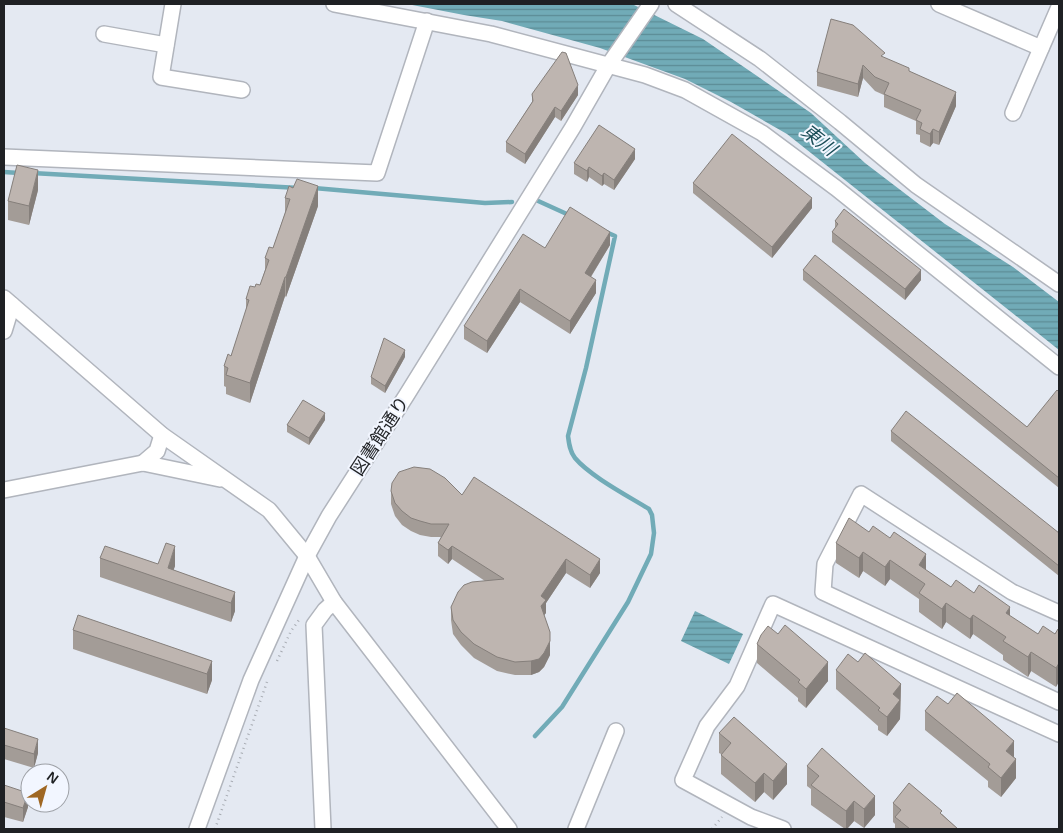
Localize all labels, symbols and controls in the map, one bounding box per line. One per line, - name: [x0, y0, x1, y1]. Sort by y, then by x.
- water label: 東川: [798, 120, 842, 161]
- street label: 図書館通り: [347, 393, 413, 479]
- north arrow: [20, 763, 70, 813]
- text: N: [44, 768, 62, 787]

